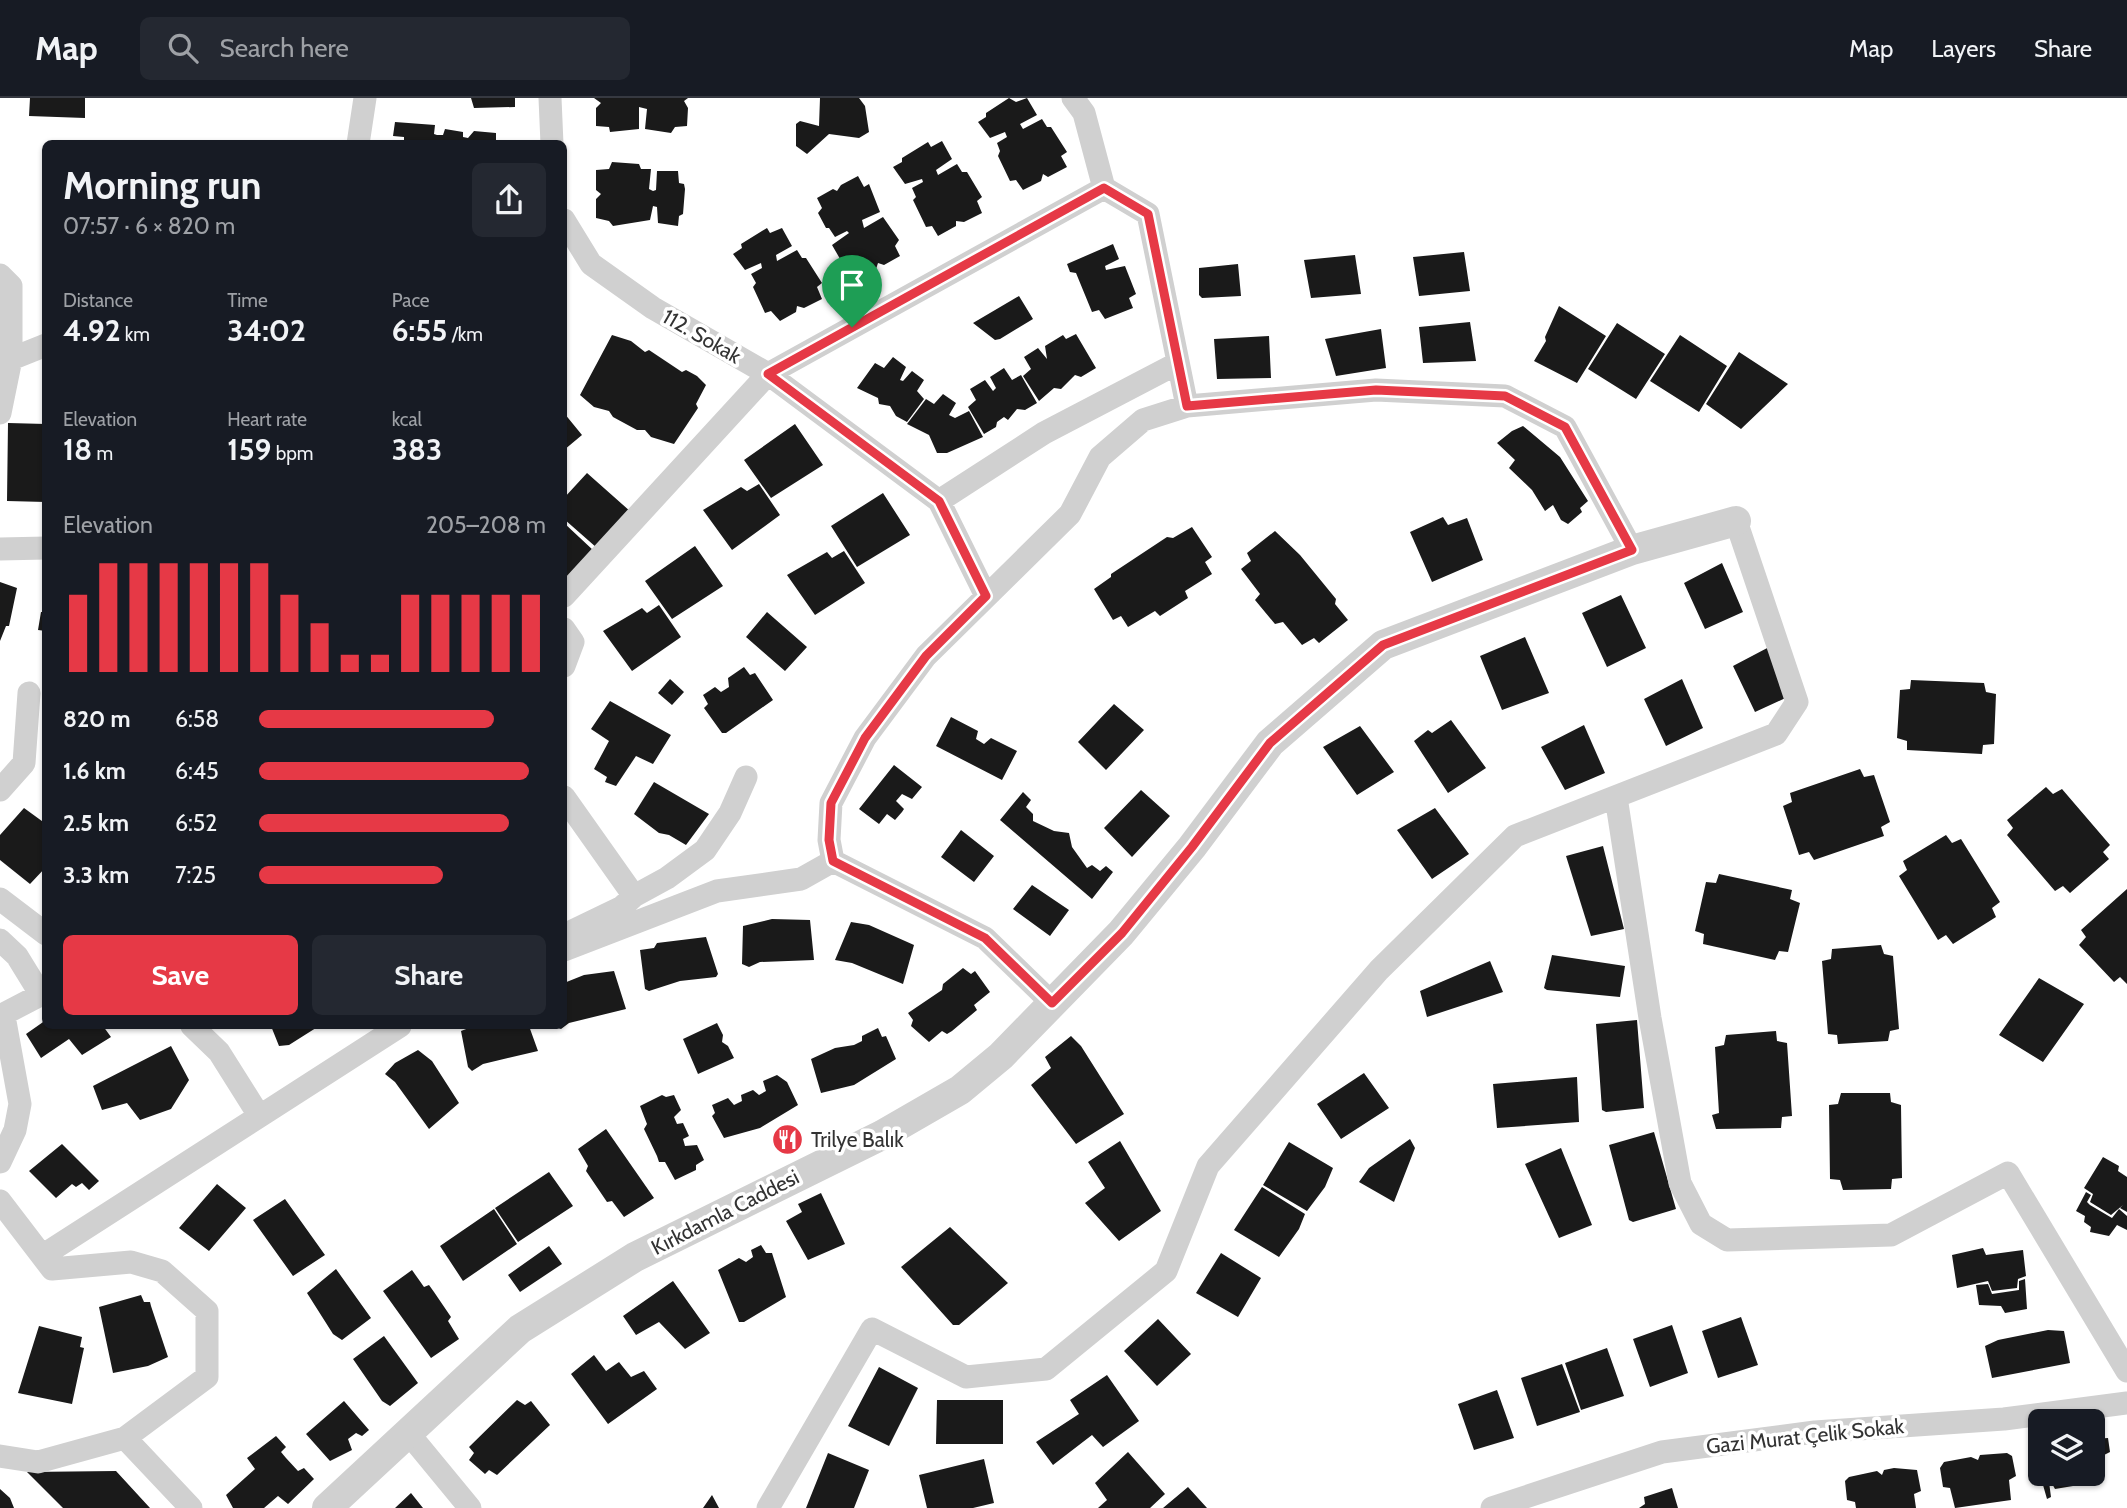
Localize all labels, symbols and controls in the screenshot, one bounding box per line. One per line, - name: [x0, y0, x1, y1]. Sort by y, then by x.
- search box: [140, 17, 630, 80]
- text: Map: [35, 28, 98, 68]
- icon: search: [164, 29, 202, 67]
- text: Search here: [220, 32, 349, 64]
- text: Map: [1849, 34, 1893, 63]
- text: Layers: [1931, 34, 1996, 63]
- text: Share: [2034, 34, 2092, 63]
- text: Morning run: [63, 162, 262, 209]
- button: share: [472, 163, 546, 237]
- text: 07:57 · 6 × 820 m: [63, 212, 235, 240]
- pin: [822, 255, 882, 327]
- icon: arrive: [833, 266, 871, 304]
- text: Distance: [63, 289, 133, 312]
- text: Time: [227, 289, 268, 312]
- text: Pace: [392, 289, 430, 312]
- street label: 112. Sokak: [658, 304, 746, 369]
- text: 4.92: [63, 312, 121, 349]
- text: 34:02: [227, 312, 306, 349]
- text: 6:55: [392, 312, 447, 349]
- text: km: [121, 323, 150, 346]
- text: /km: [447, 323, 483, 346]
- text: Elevation: [63, 408, 137, 431]
- text: Heart rate: [227, 408, 307, 431]
- text: kcal: [392, 408, 422, 431]
- text: 18: [63, 431, 92, 468]
- text: 159: [227, 431, 271, 468]
- text: 383: [392, 431, 442, 468]
- text: m: [92, 442, 113, 465]
- text: bpm: [271, 442, 313, 465]
- text: Elevation: [63, 511, 153, 539]
- text: 205–208 m: [426, 511, 546, 539]
- text: 820 m: [63, 705, 130, 733]
- text: 6:58: [175, 705, 219, 733]
- text: 1.6 km: [63, 757, 126, 785]
- text: 6:45: [175, 757, 219, 785]
- text: 2.5 km: [63, 809, 129, 837]
- text: 6:52: [175, 809, 217, 837]
- text: 3.3 km: [63, 861, 129, 889]
- text: 7:25: [175, 861, 216, 889]
- button: Save: [63, 935, 298, 1015]
- button: Share: [312, 935, 546, 1015]
- restaurant icon: Trilye Balık: [771, 1122, 805, 1156]
- place label: Trilye Balık: [811, 1127, 904, 1152]
- street label: Kırkdamla Caddesi: [647, 1164, 803, 1260]
- map controls: [2028, 1409, 2105, 1486]
- button: layers: [2028, 1409, 2105, 1486]
- street label: Gazi Murat Çelik Sokak: [1705, 1413, 1906, 1459]

